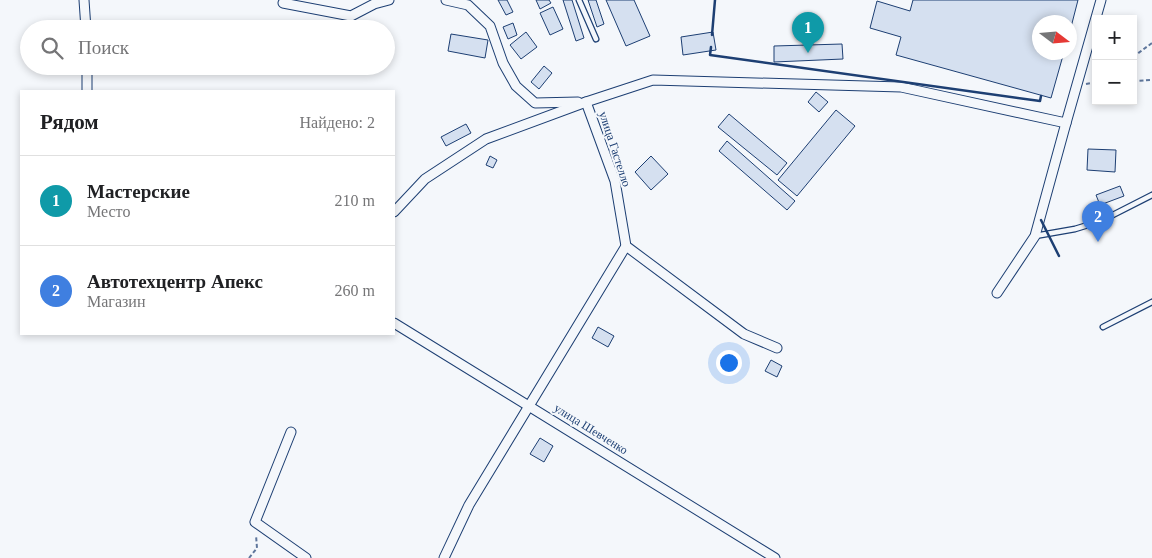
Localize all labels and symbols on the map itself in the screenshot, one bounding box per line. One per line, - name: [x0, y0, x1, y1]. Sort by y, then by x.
- pin: 1: [792, 12, 824, 53]
- north arrow: [1032, 15, 1077, 60]
- street label: улица Гастелло: [596, 110, 634, 188]
- pin: 2: [1082, 201, 1114, 242]
- your location: [716, 350, 742, 376]
- street label: улица Шевченко: [552, 401, 630, 457]

